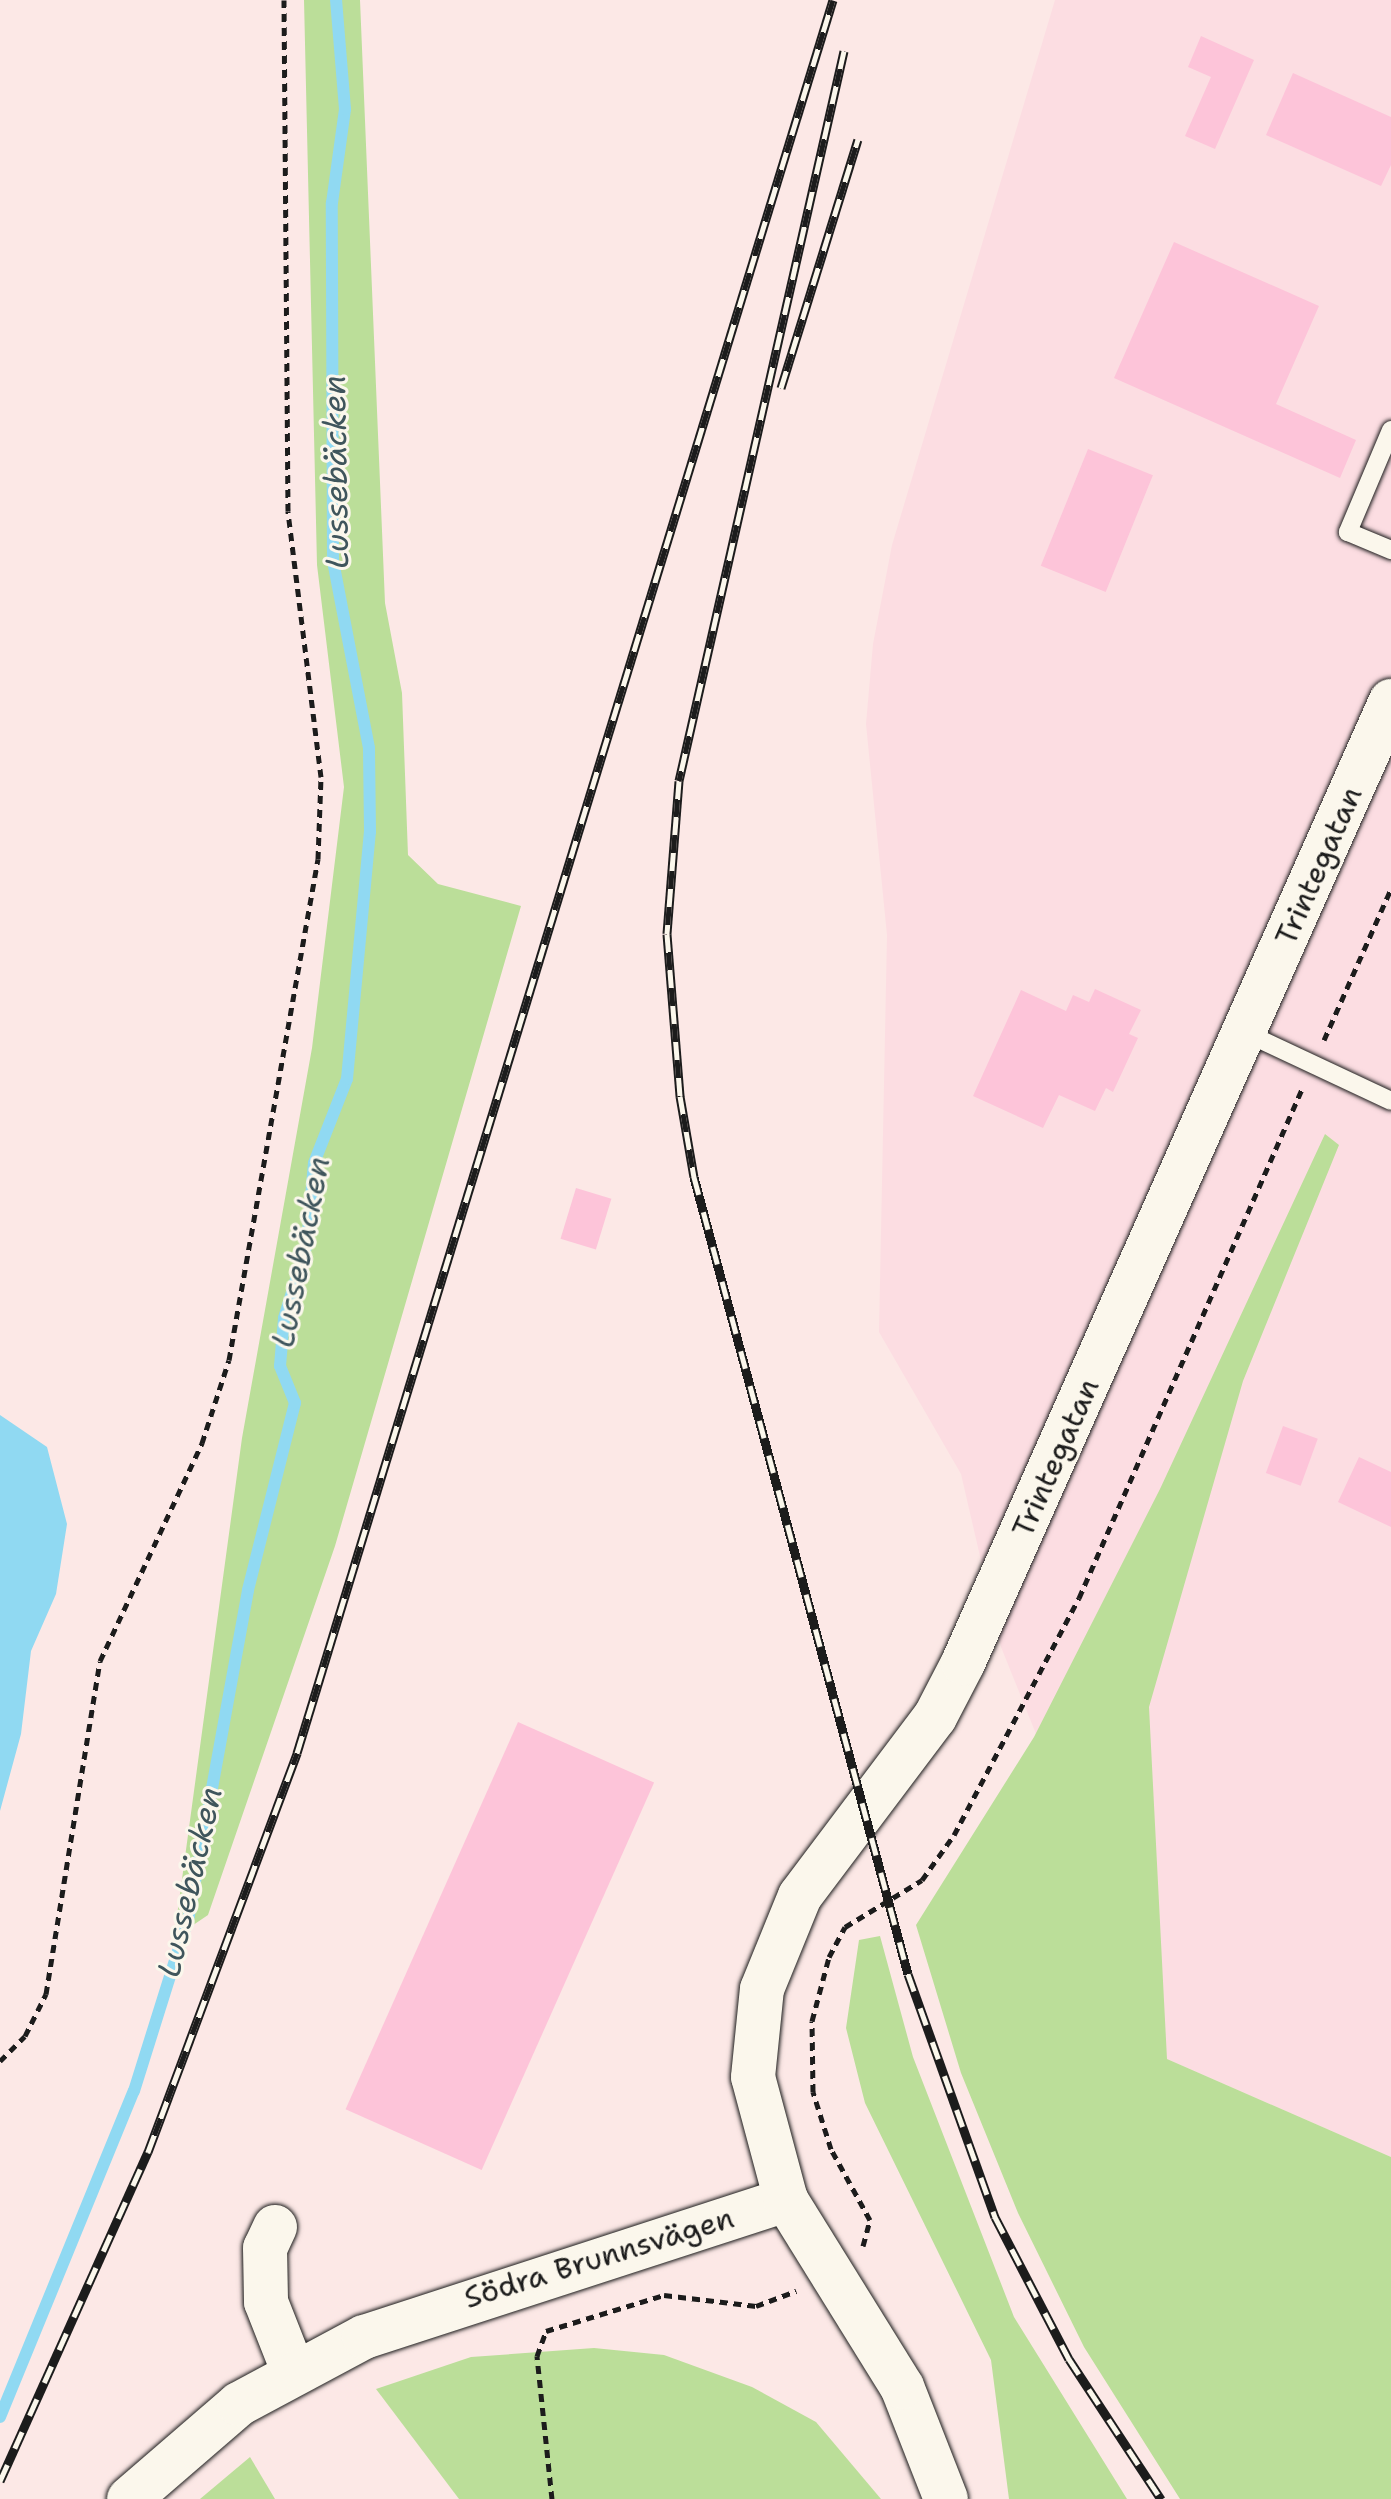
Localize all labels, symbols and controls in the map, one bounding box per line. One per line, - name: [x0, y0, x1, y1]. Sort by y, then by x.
- water label: Lussebäcken: [315, 375, 357, 569]
- street label: Trintegatan: [1268, 781, 1370, 951]
- water label: Lussebäcken: [264, 1153, 338, 1351]
- street label: Trintegatan: [1005, 1373, 1107, 1543]
- water label: Lussebäcken: [149, 1783, 231, 1981]
- street label: Södra Brunnsvägen: [460, 2200, 738, 2316]

